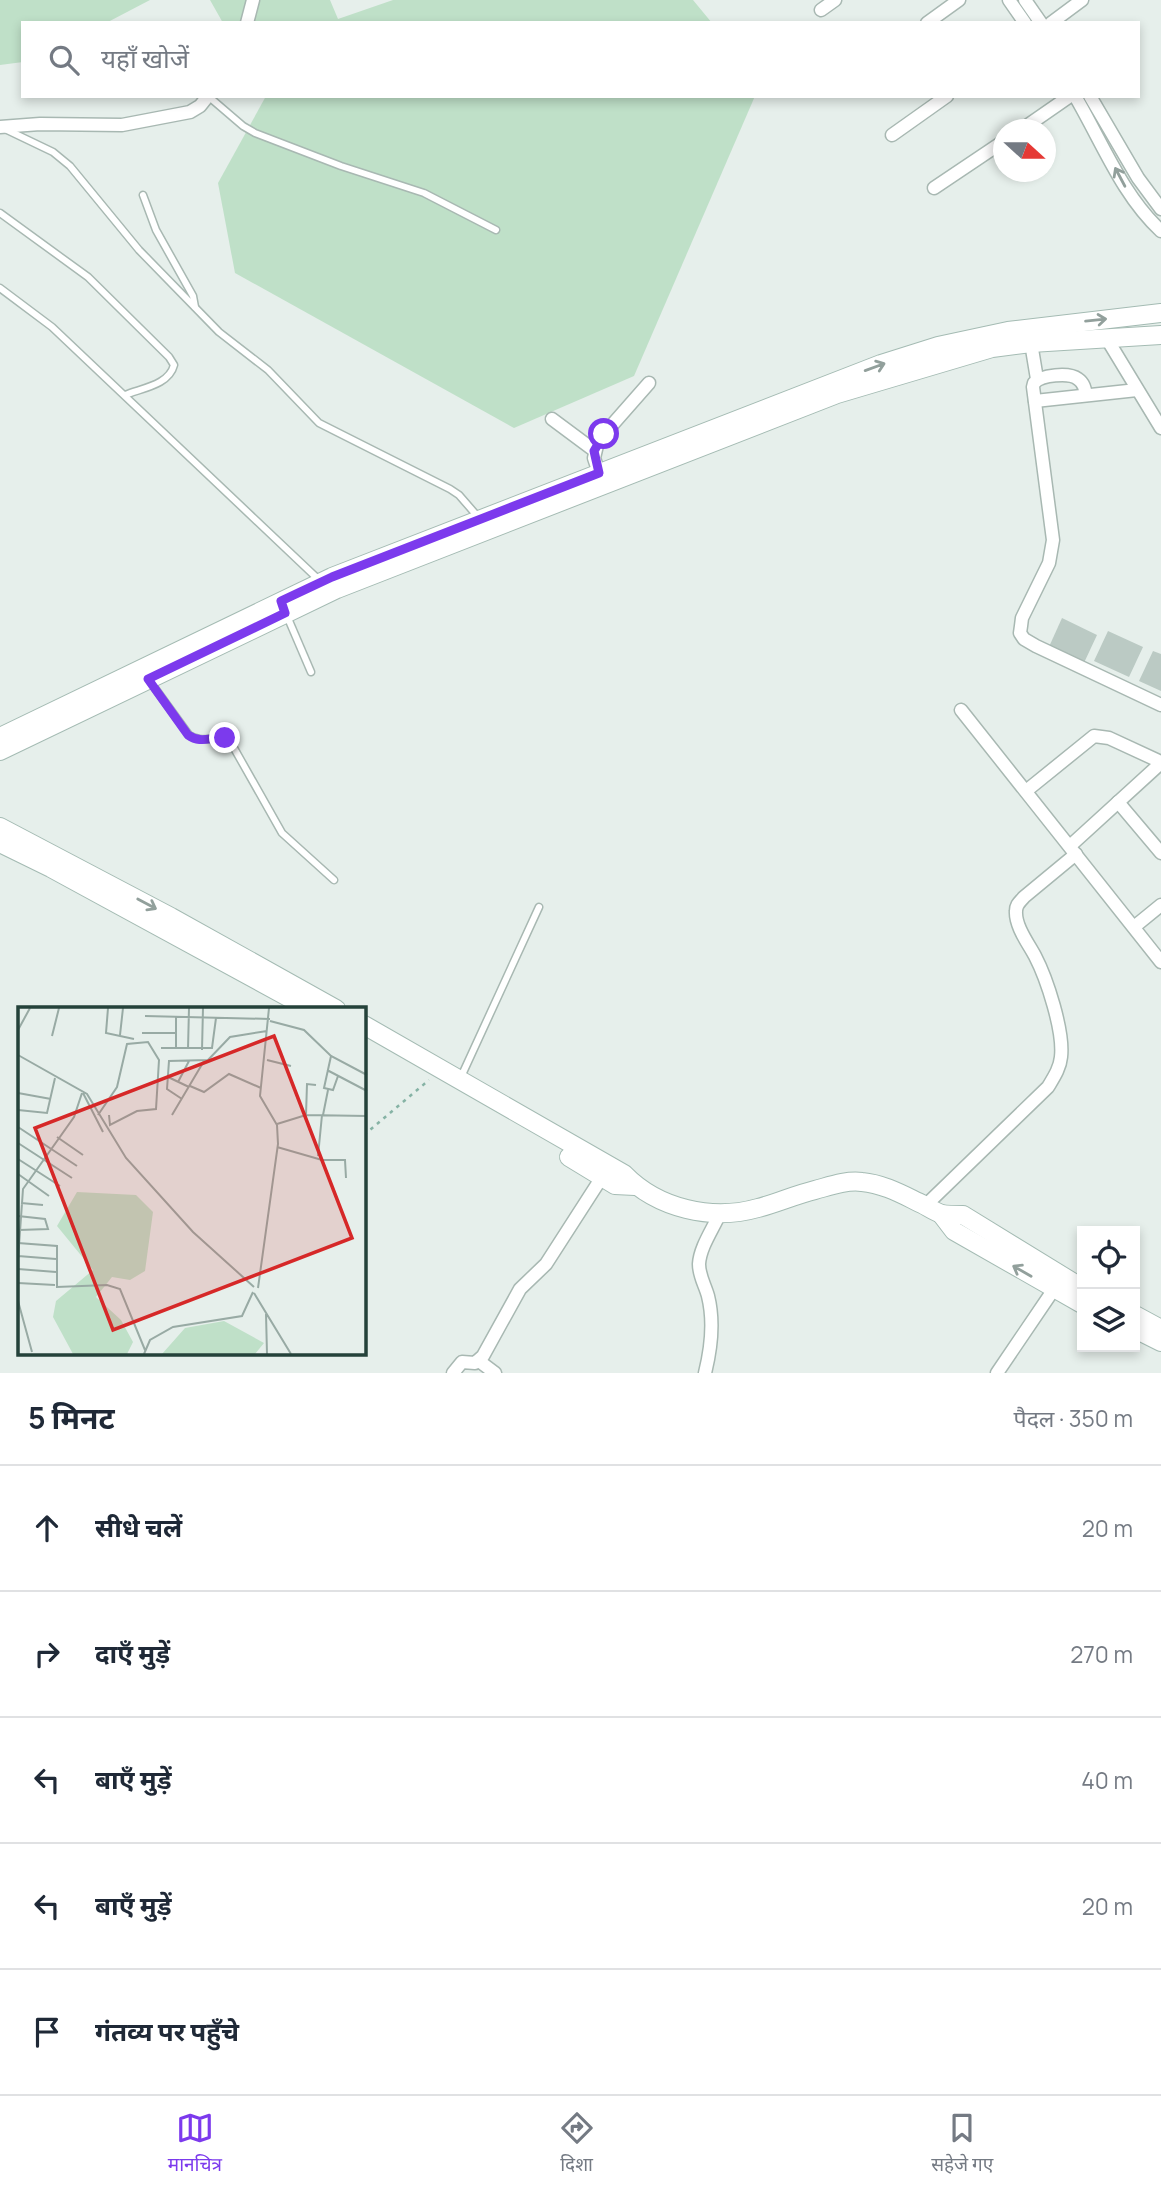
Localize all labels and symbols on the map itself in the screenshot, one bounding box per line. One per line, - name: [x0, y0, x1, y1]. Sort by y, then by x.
- north arrow: [993, 119, 1056, 182]
- one-way arrow: [1113, 168, 1127, 188]
- one-way arrow: [1085, 313, 1107, 326]
- one-way arrow: [863, 359, 885, 372]
- route start: [588, 418, 619, 449]
- route end: [209, 722, 240, 753]
- one-way arrow: [136, 898, 157, 912]
- inset map: [18, 1007, 366, 1356]
- one-way arrow: [1013, 1264, 1033, 1278]

